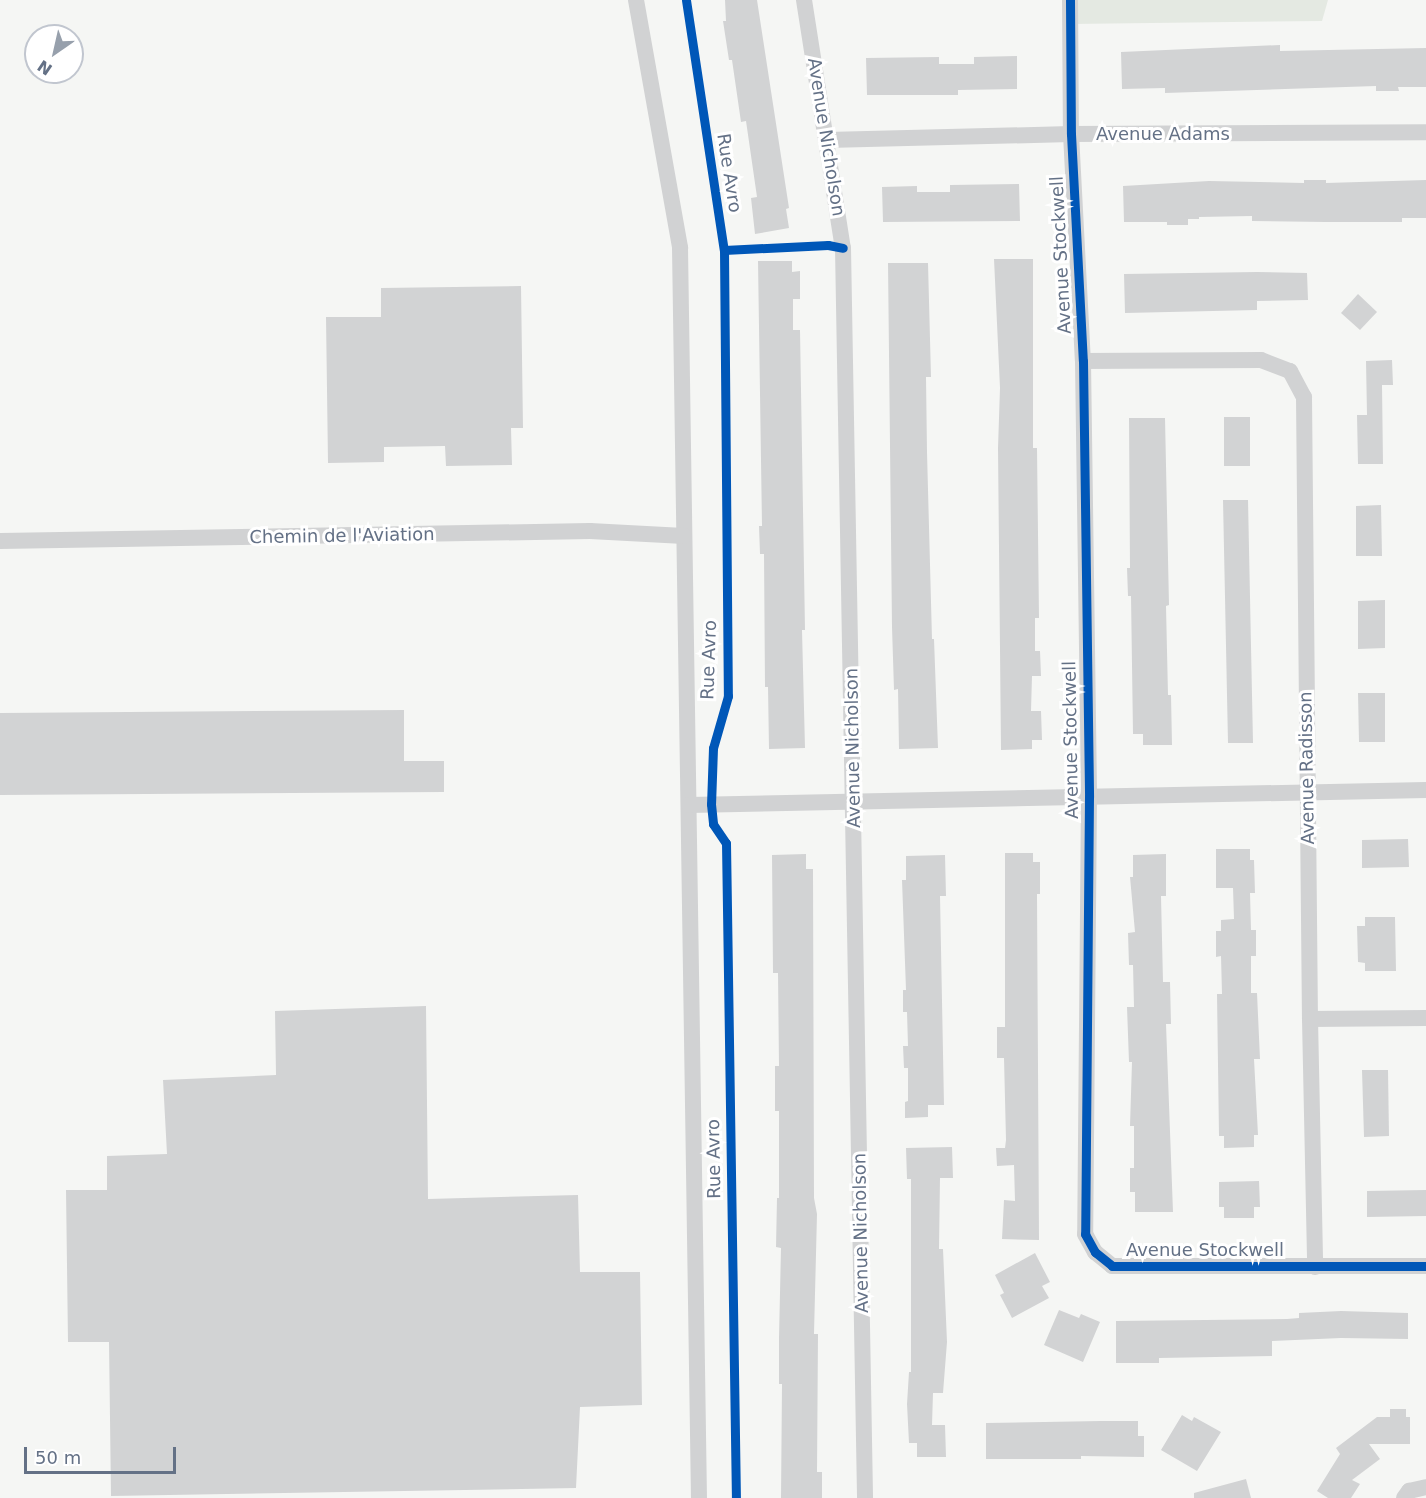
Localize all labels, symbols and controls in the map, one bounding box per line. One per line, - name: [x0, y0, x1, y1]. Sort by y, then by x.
- north arrow: [24, 24, 84, 84]
- text: N: [34, 56, 56, 79]
- street label: Avenue Nicholson: [803, 56, 849, 218]
- street label: Avenue Adams: [1096, 123, 1230, 145]
- street label: Rue Avro: [712, 132, 746, 214]
- street label: Avenue Stockwell: [1046, 175, 1076, 335]
- street label: Chemin de l'Aviation: [249, 524, 435, 548]
- street label: Rue Avro: [697, 620, 721, 700]
- street label: Avenue Stockwell: [1059, 661, 1083, 819]
- street label: Avenue Nicholson: [841, 668, 865, 828]
- street label: Avenue Radisson: [1295, 691, 1319, 845]
- street label: Rue Avro: [703, 1119, 725, 1199]
- street label: Avenue Nicholson: [849, 1153, 873, 1313]
- street label: Avenue Stockwell: [1126, 1239, 1284, 1261]
- scale bar: [27, 1435, 178, 1473]
- text: 50 m: [35, 1447, 81, 1468]

